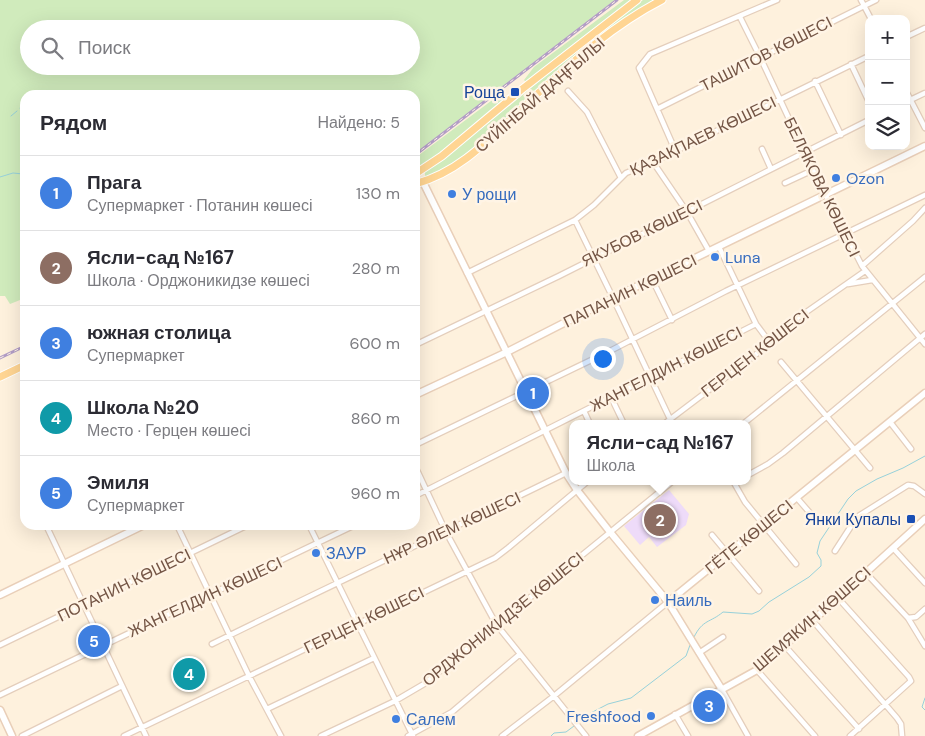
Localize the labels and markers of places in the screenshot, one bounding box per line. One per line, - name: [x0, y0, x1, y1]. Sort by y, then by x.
- place label: Роща: [464, 82, 505, 103]
- marker: Роща: [509, 86, 521, 98]
- place label: Ozon: [846, 168, 884, 189]
- marker: Ozon: [830, 172, 842, 184]
- place label: У рощи: [462, 184, 516, 205]
- marker: У рощи: [446, 188, 458, 200]
- place label: Luna: [725, 247, 761, 268]
- marker: Luna: [709, 251, 721, 263]
- pin: 1: [517, 374, 549, 412]
- pin: 2: [644, 501, 676, 539]
- place label: Янки Купалы: [805, 509, 901, 530]
- marker: Янки Купалы: [905, 513, 917, 525]
- place label: ЗАУР: [326, 543, 366, 564]
- marker: ЗАУР: [310, 547, 322, 559]
- place label: Наиль: [665, 590, 712, 611]
- marker: Наиль: [649, 594, 661, 606]
- pin: 5: [78, 622, 110, 660]
- pin: 4: [173, 655, 205, 693]
- pin: 3: [693, 687, 725, 725]
- place label: Freshfood: [566, 706, 641, 727]
- place label: Салем: [406, 709, 456, 730]
- marker: Freshfood: [645, 710, 657, 722]
- marker: Салем: [390, 713, 402, 725]

